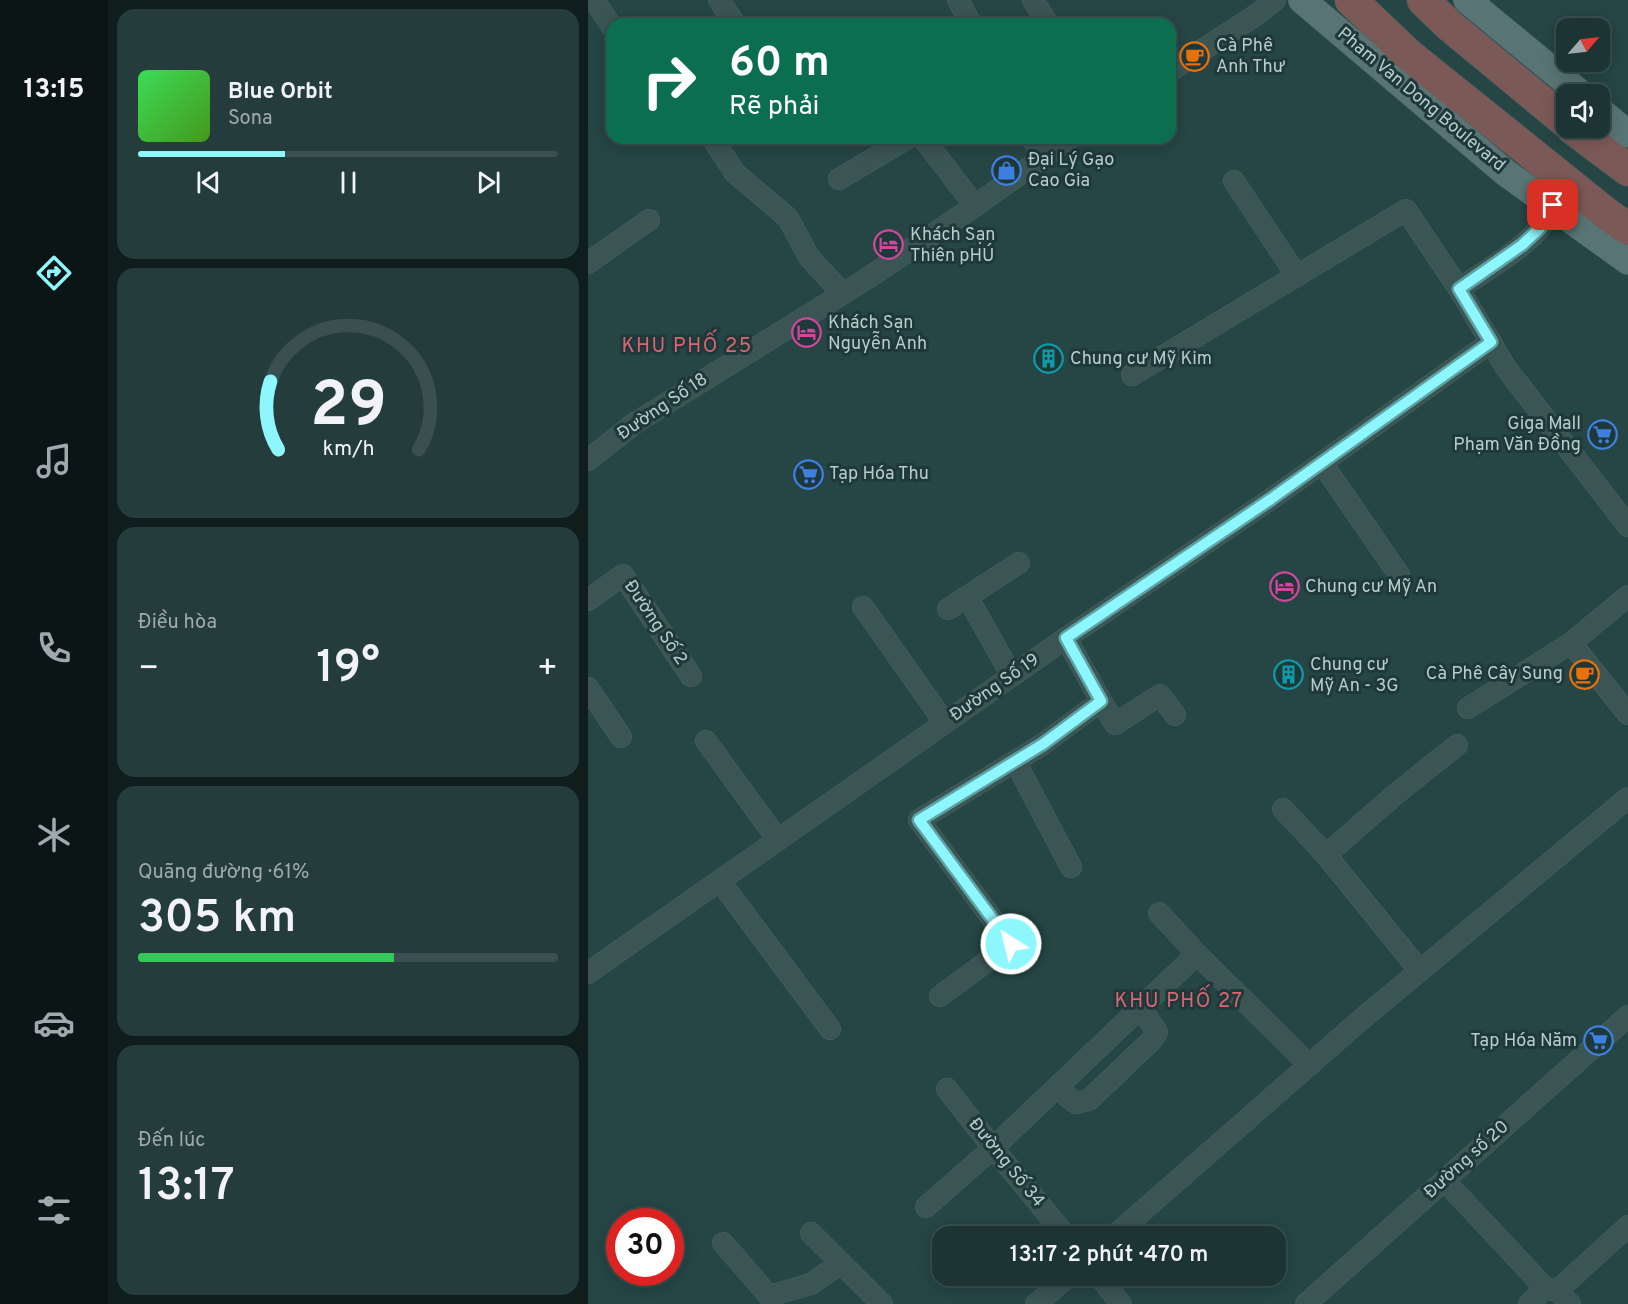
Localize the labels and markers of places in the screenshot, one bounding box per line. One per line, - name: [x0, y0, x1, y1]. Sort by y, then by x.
- place label: Cà Phê Anh Thư: [1216, 35, 1286, 79]
- cafe icon: Cà Phê Anh Thư: [1179, 40, 1211, 72]
- place label: Đại Lý Gạo Cao Gia: [1028, 149, 1114, 193]
- shop icon: Đại Lý Gạo Cao Gia: [991, 154, 1023, 186]
- pin: [1527, 179, 1578, 230]
- place label: Khách Sạn Thiên pHÚ: [910, 224, 995, 268]
- hotel icon: Khách Sạn Thiên pHÚ: [873, 229, 905, 261]
- place label: Khách Sạn Nguyễn Anh: [828, 312, 927, 356]
- hotel icon: Khách Sạn Nguyễn Anh: [791, 317, 823, 349]
- building icon: Chung cư Mỹ Kim: [1033, 343, 1065, 375]
- place label: Chung cư Mỹ Kim: [1070, 348, 1212, 371]
- place label: Giga Mall Phạm Văn Đồng: [1453, 413, 1581, 457]
- supermarket icon: Giga Mall Phạm Văn Đồng: [1586, 418, 1618, 450]
- supermarket icon: Tạp Hóa Thu: [792, 458, 824, 490]
- place label: Tạp Hóa Thu: [829, 463, 929, 486]
- hotel icon: Chung cư Mỹ An: [1268, 571, 1300, 603]
- place label: Chung cư Mỹ An: [1305, 576, 1437, 599]
- place label: Chung cư Mỹ An - 3G: [1310, 654, 1399, 698]
- cafe icon: Cà Phê Cây Sung: [1568, 658, 1600, 690]
- building icon: Chung cư Mỹ An - 3G: [1273, 659, 1305, 691]
- place label: Cà Phê Cây Sung: [1426, 663, 1563, 686]
- supermarket icon: Tạp Hóa Năm: [1582, 1025, 1614, 1057]
- place label: Tạp Hóa Năm: [1470, 1030, 1577, 1053]

